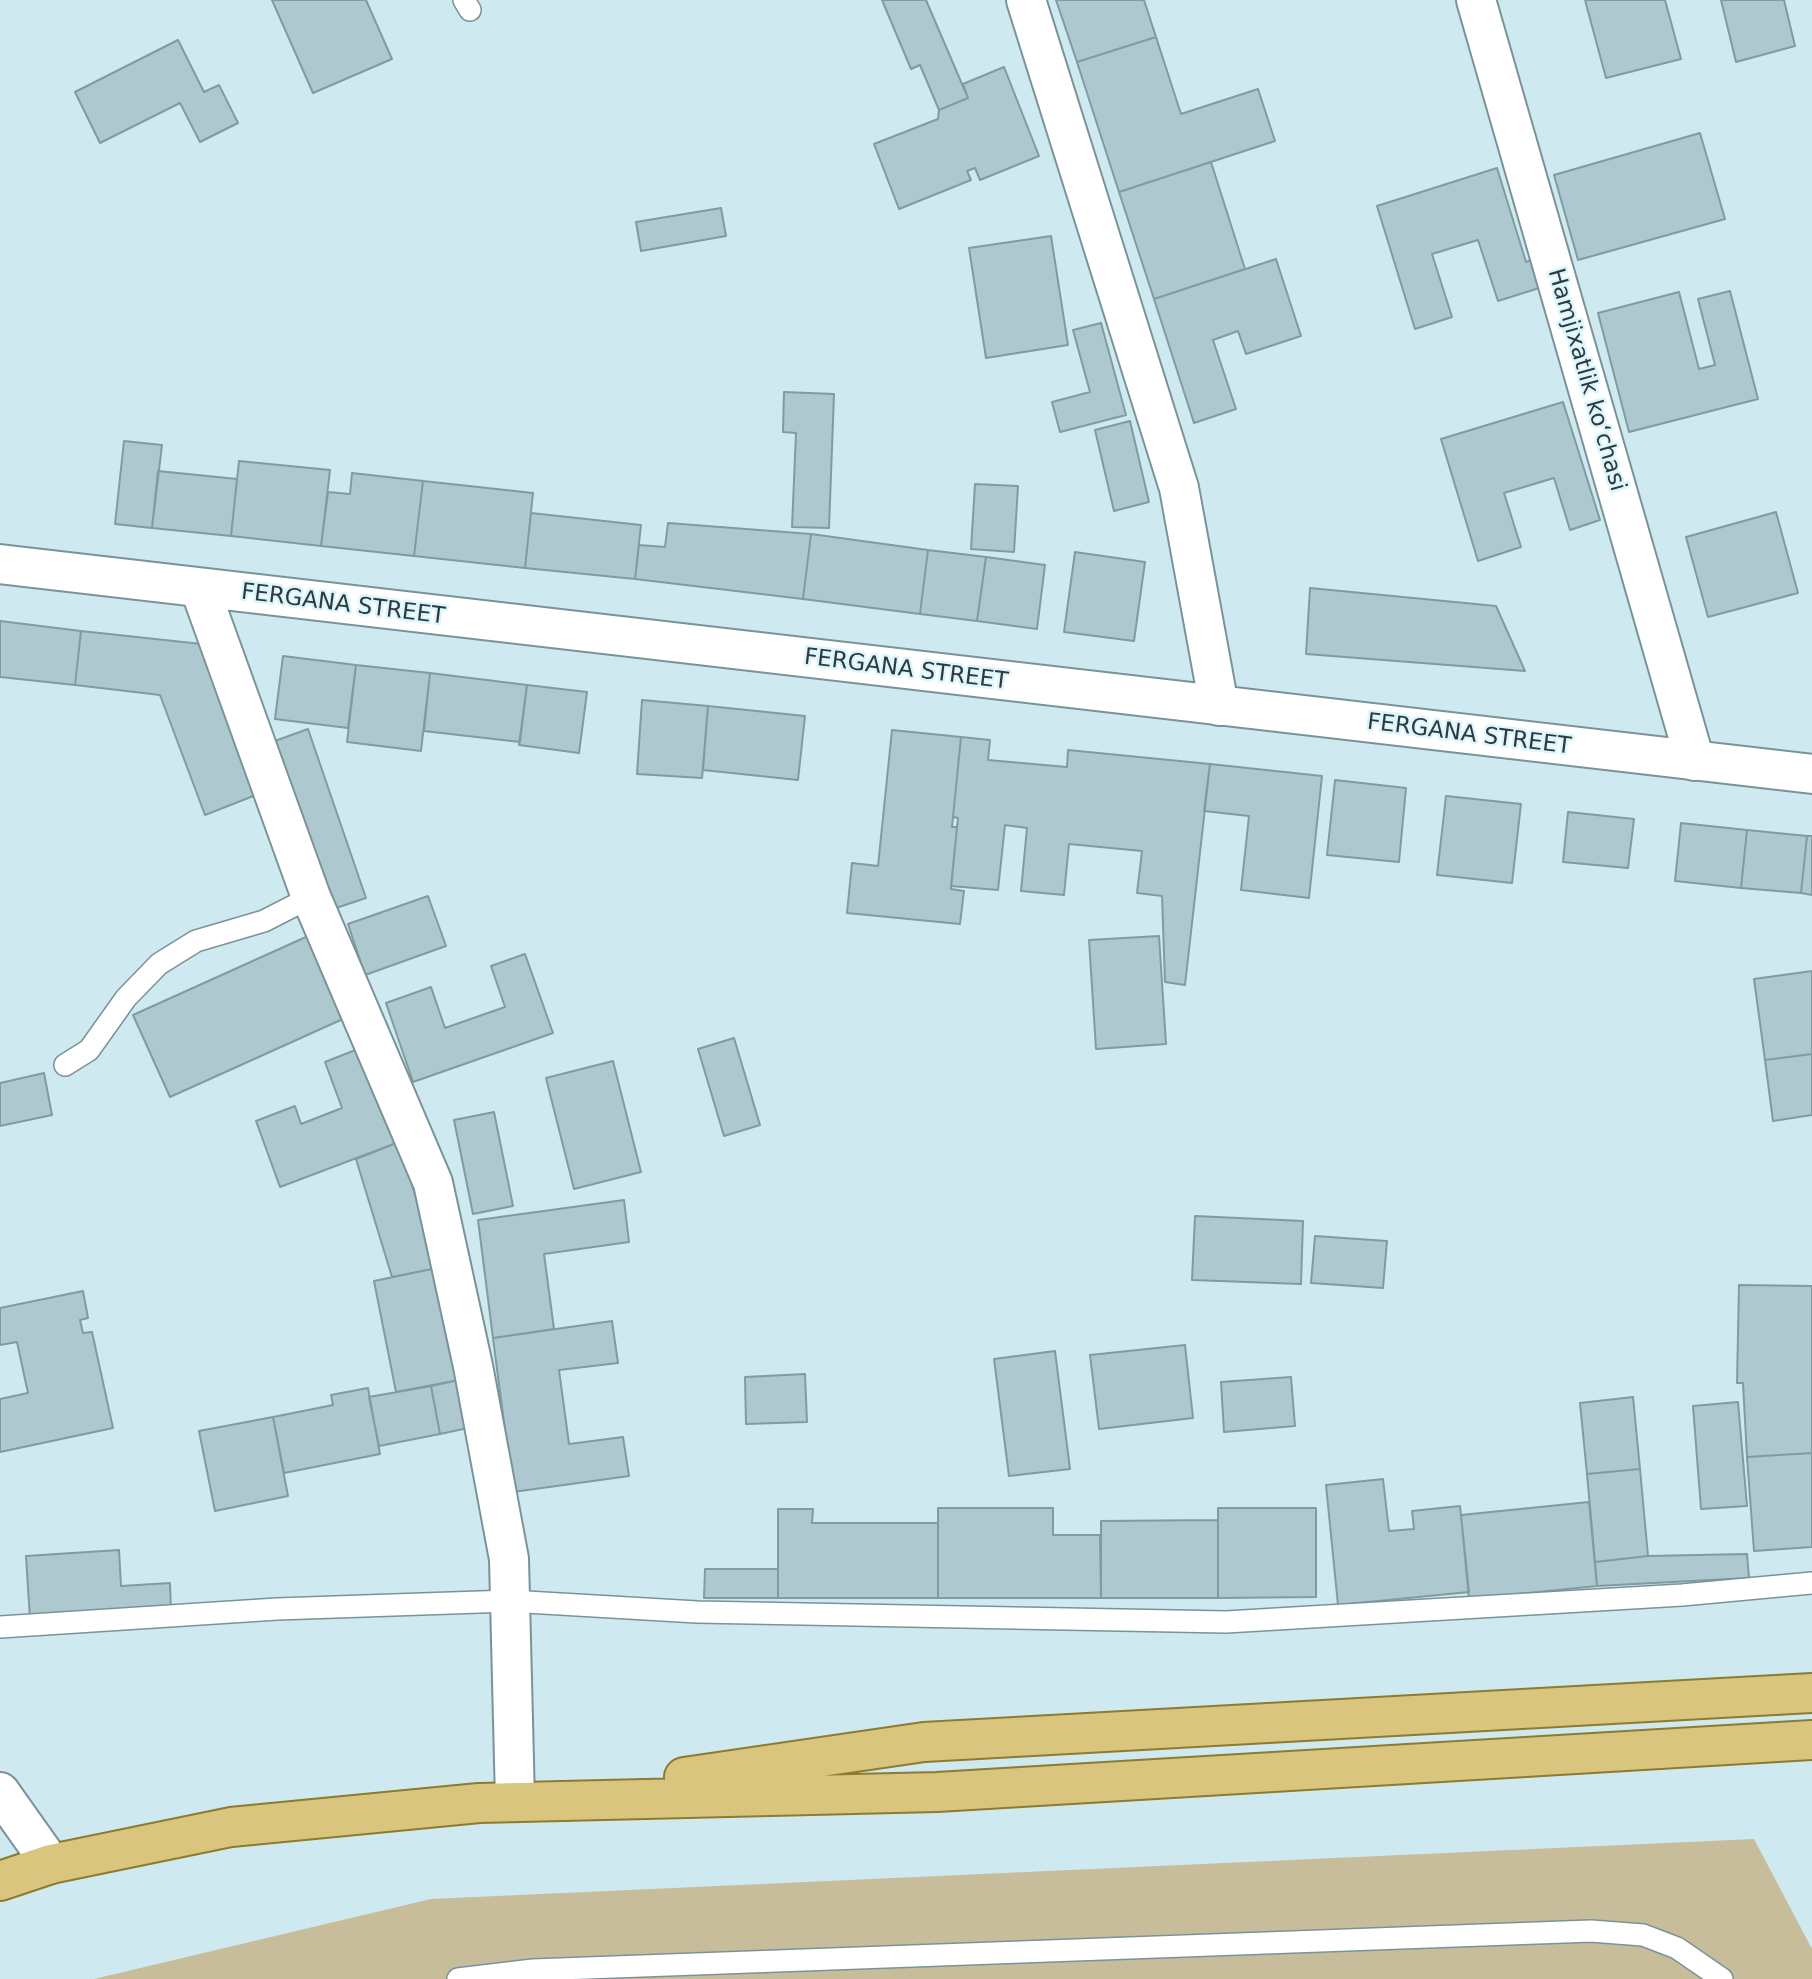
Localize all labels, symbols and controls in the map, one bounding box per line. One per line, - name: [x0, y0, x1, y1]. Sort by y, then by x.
- street label: Hamjixatlik koʻchasi: [1541, 266, 1631, 494]
- street label: FERGANA STREET: [239, 579, 447, 631]
- street label: FERGANA STREET: [802, 644, 1010, 696]
- street label: FERGANA STREET: [1365, 709, 1573, 761]

